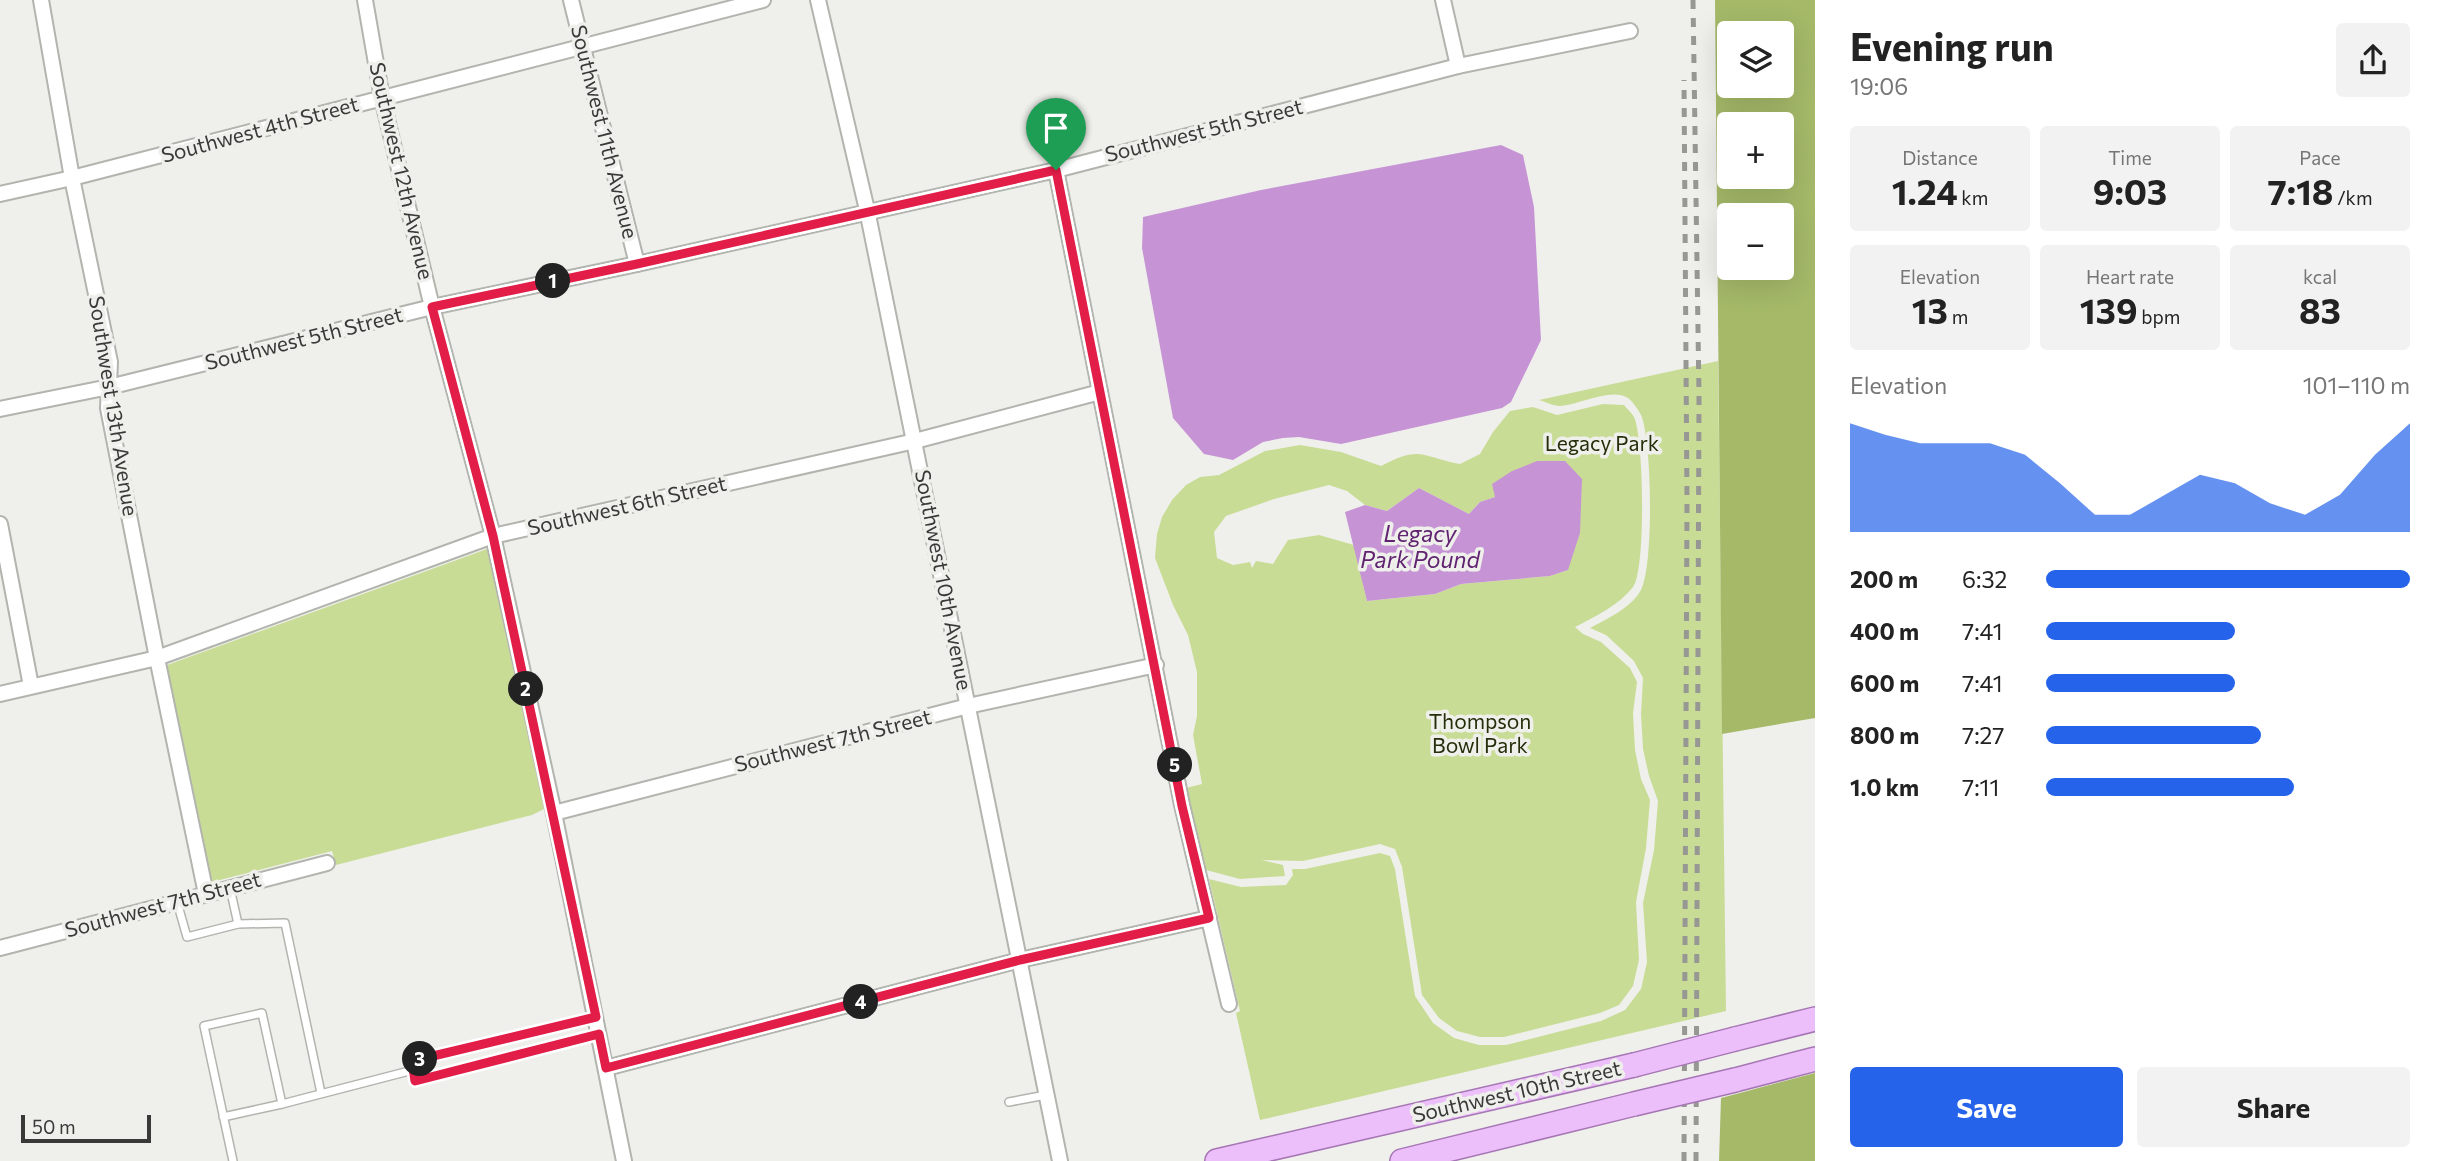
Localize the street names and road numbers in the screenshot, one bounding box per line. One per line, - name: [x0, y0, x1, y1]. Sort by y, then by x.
- street label: Southwest 11th Avenue: [567, 22, 644, 241]
- street label: Southwest 12th Avenue: [365, 60, 440, 282]
- street label: Southwest 4th Street: [158, 90, 361, 167]
- street label: Southwest 5th Street: [1102, 93, 1305, 166]
- street label: Southwest 13th Avenue: [85, 294, 144, 517]
- street label: Southwest 5th Street: [202, 301, 405, 374]
- street label: Southwest 10th Avenue: [911, 467, 978, 692]
- street label: Southwest 6th Street: [525, 469, 729, 540]
- street label: Southwest 7th Street: [732, 703, 934, 776]
- street label: Southwest 7th Street: [62, 865, 263, 942]
- street label: Southwest 10th Street: [1410, 1054, 1623, 1127]

